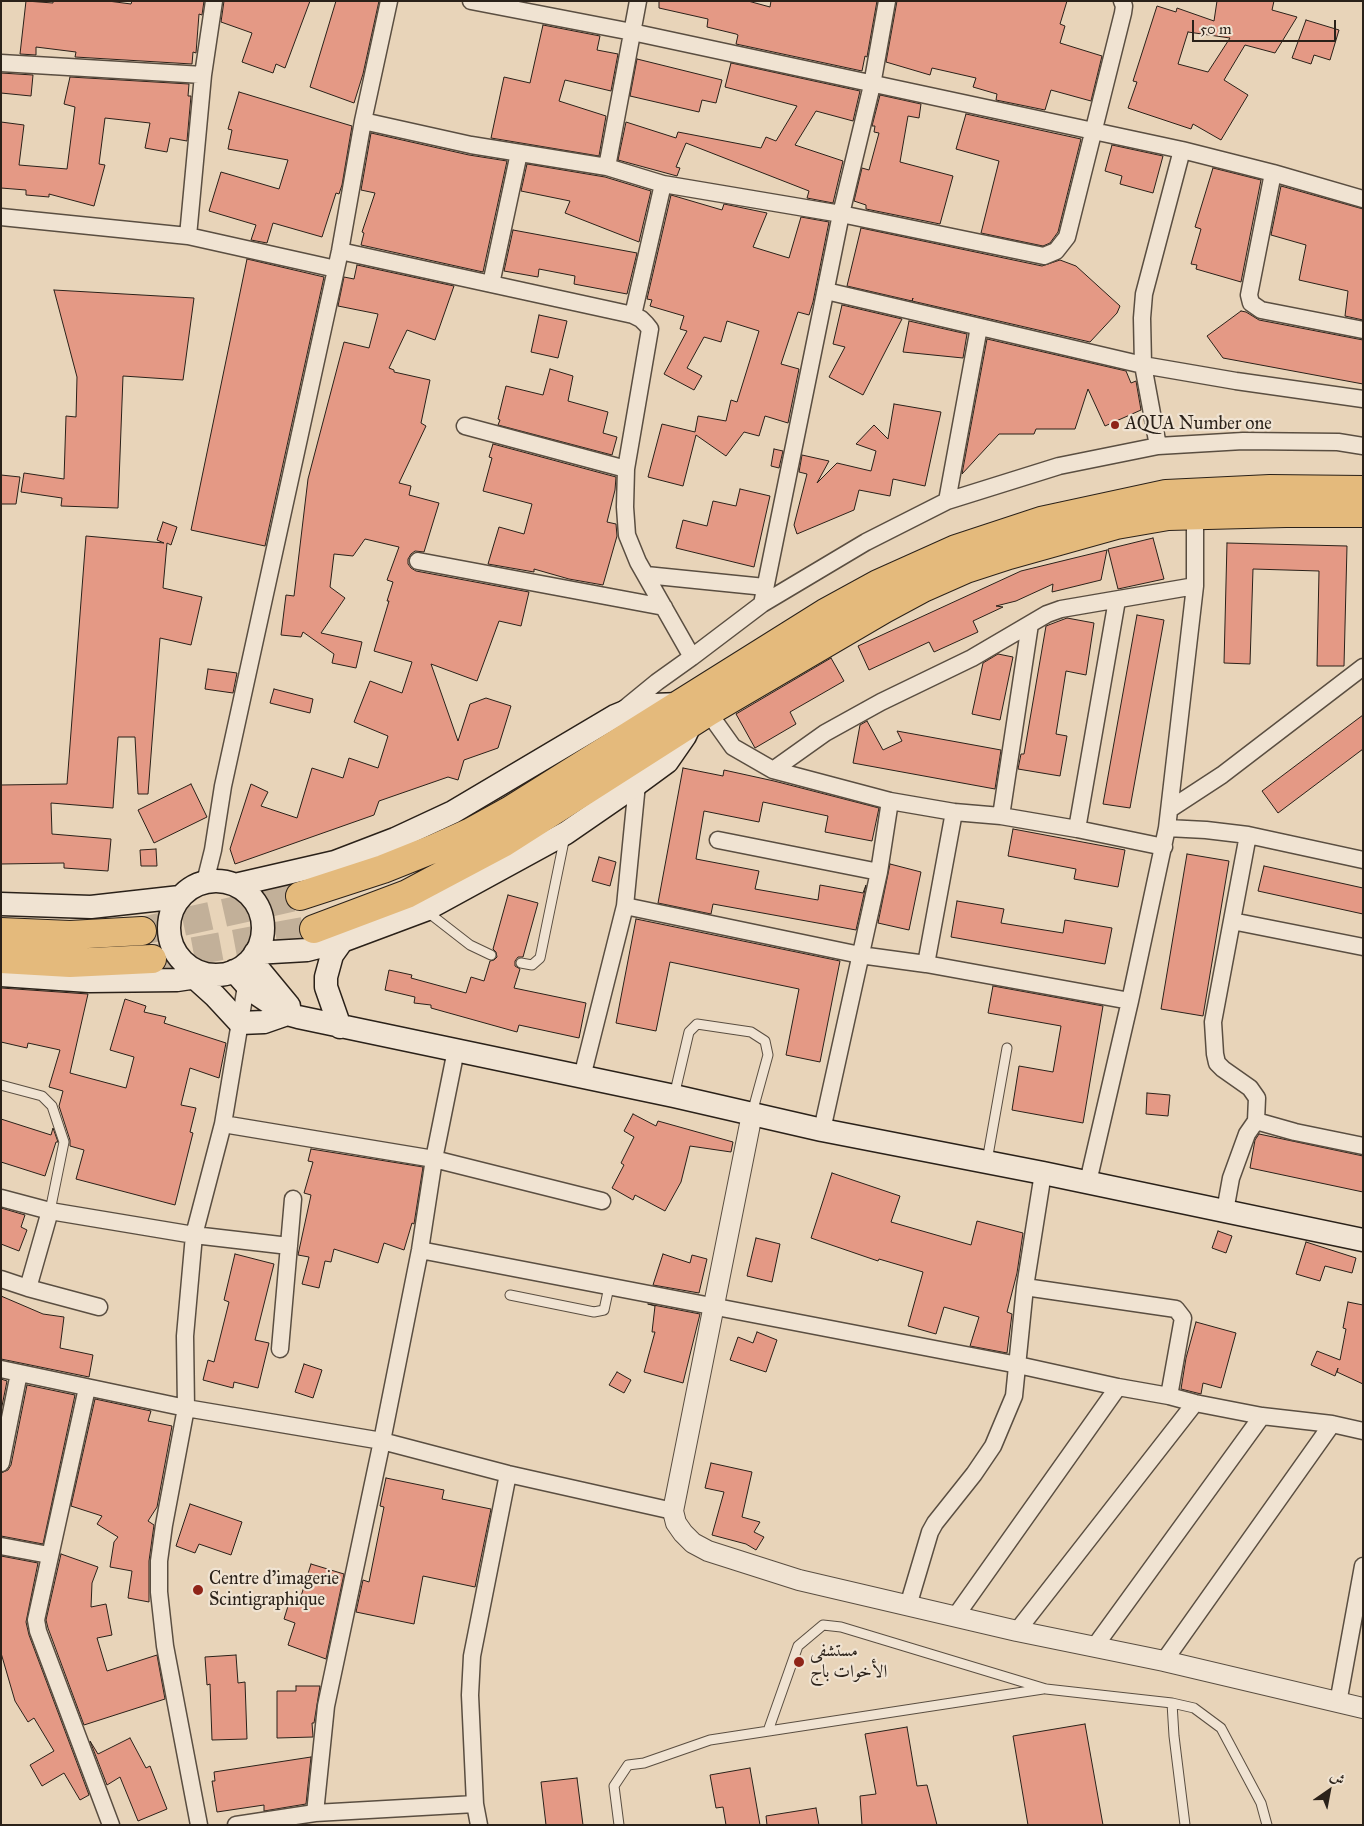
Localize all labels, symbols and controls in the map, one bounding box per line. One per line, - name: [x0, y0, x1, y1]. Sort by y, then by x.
- scale bar: [1194, 10, 1338, 42]
- text: 50 m: [1200, 20, 1232, 38]
- place label: AQUA Number one: [1125, 414, 1272, 436]
- marker: AQUA Number one: [1109, 419, 1121, 431]
- place label: Centre d'imagerie Scintigraphique: [209, 1569, 339, 1612]
- marker: Centre d'imagerie Scintigraphique: [191, 1583, 205, 1597]
- place label: مستشفى الأخوات باج: [810, 1641, 887, 1684]
- marker: مستشفى الأخوات باج: [792, 1655, 806, 1669]
- north arrow: [1304, 1766, 1354, 1816]
- text: ش: [1327, 1767, 1348, 1789]

